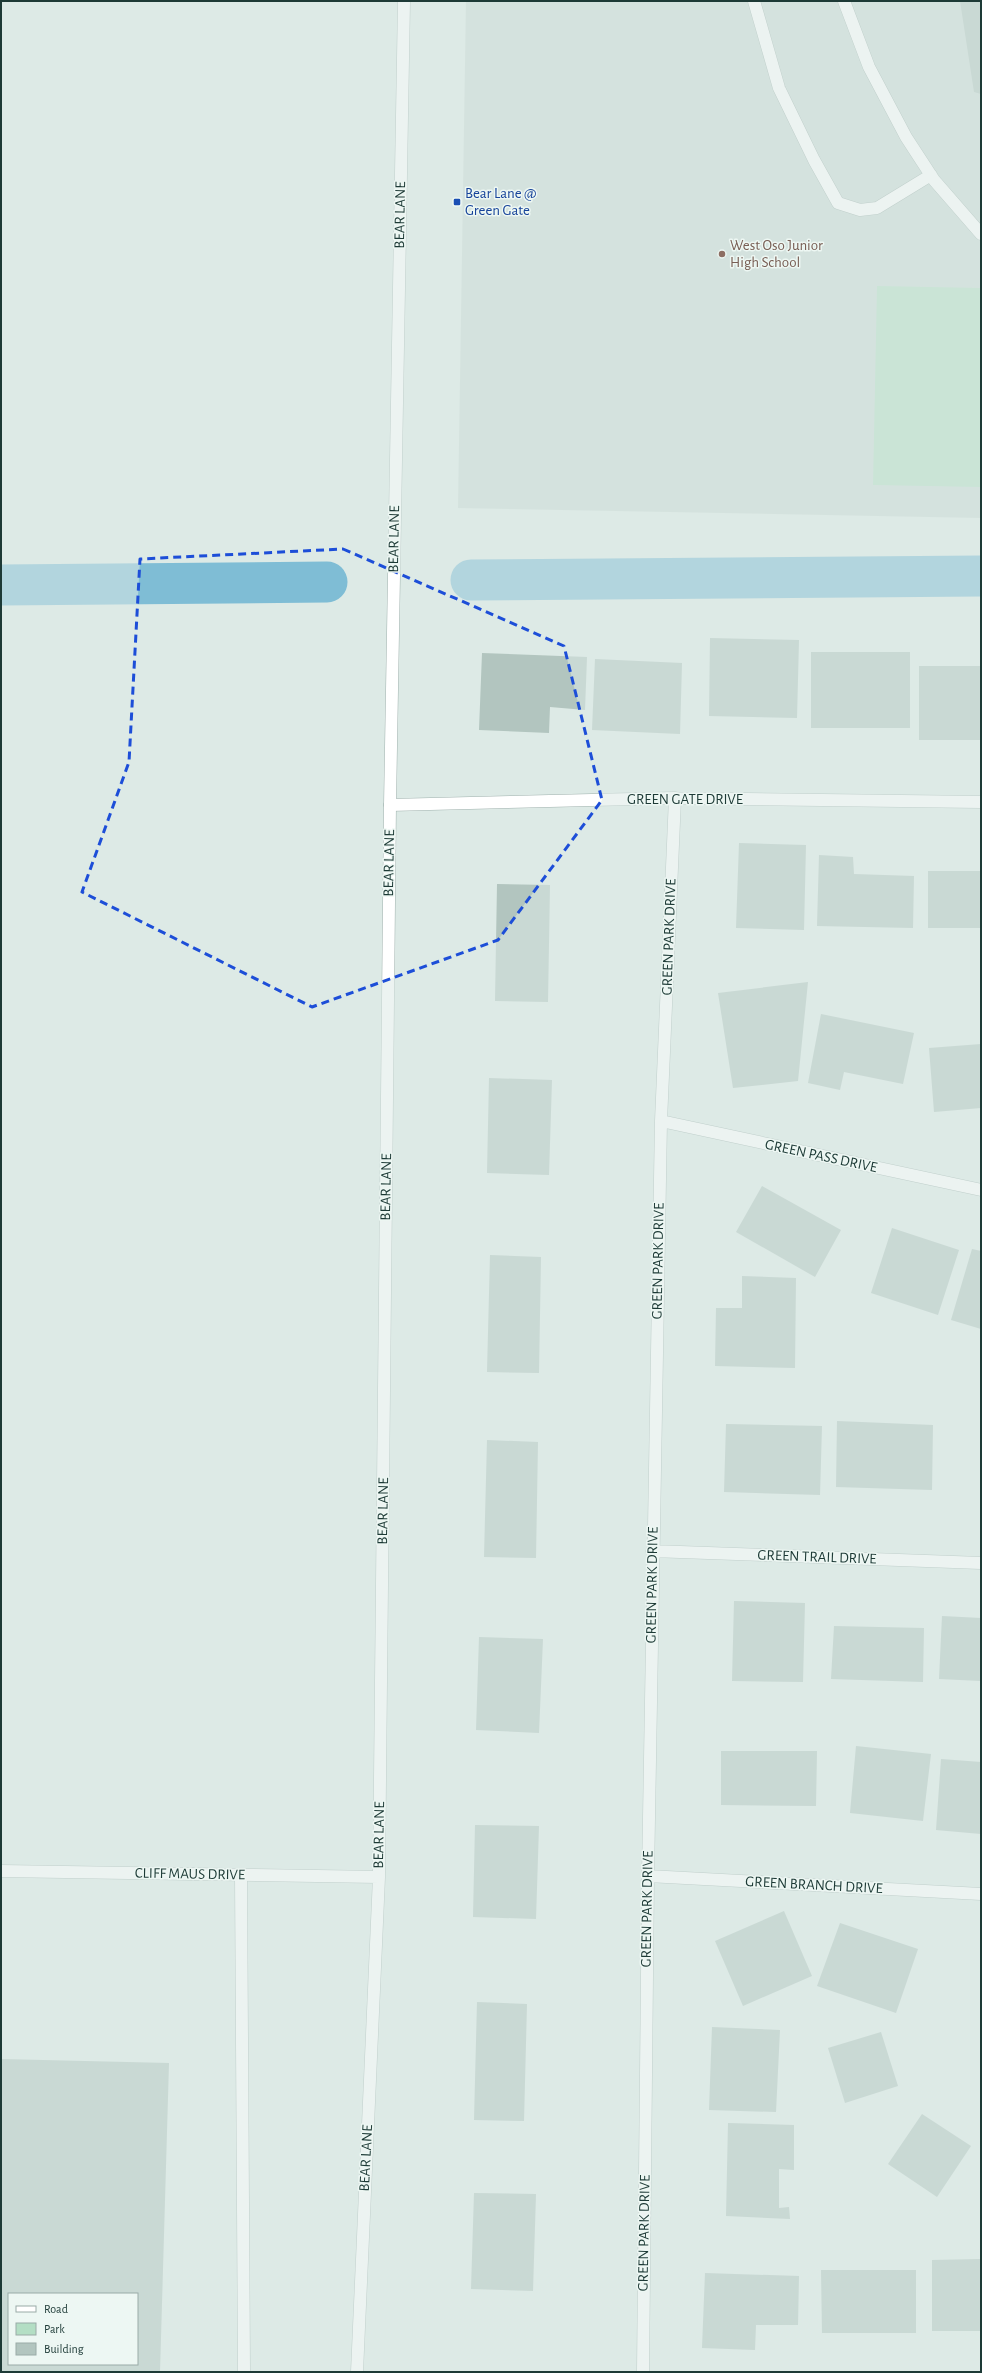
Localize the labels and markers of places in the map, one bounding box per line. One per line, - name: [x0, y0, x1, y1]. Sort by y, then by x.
- place label: Bear Lane @ Green Gate: [465, 186, 536, 218]
- marker: Bear Lane @ Green Gate: [452, 197, 462, 207]
- place label: West Oso Junior High School: [730, 238, 823, 270]
- marker: West Oso Junior High School: [717, 249, 727, 259]

